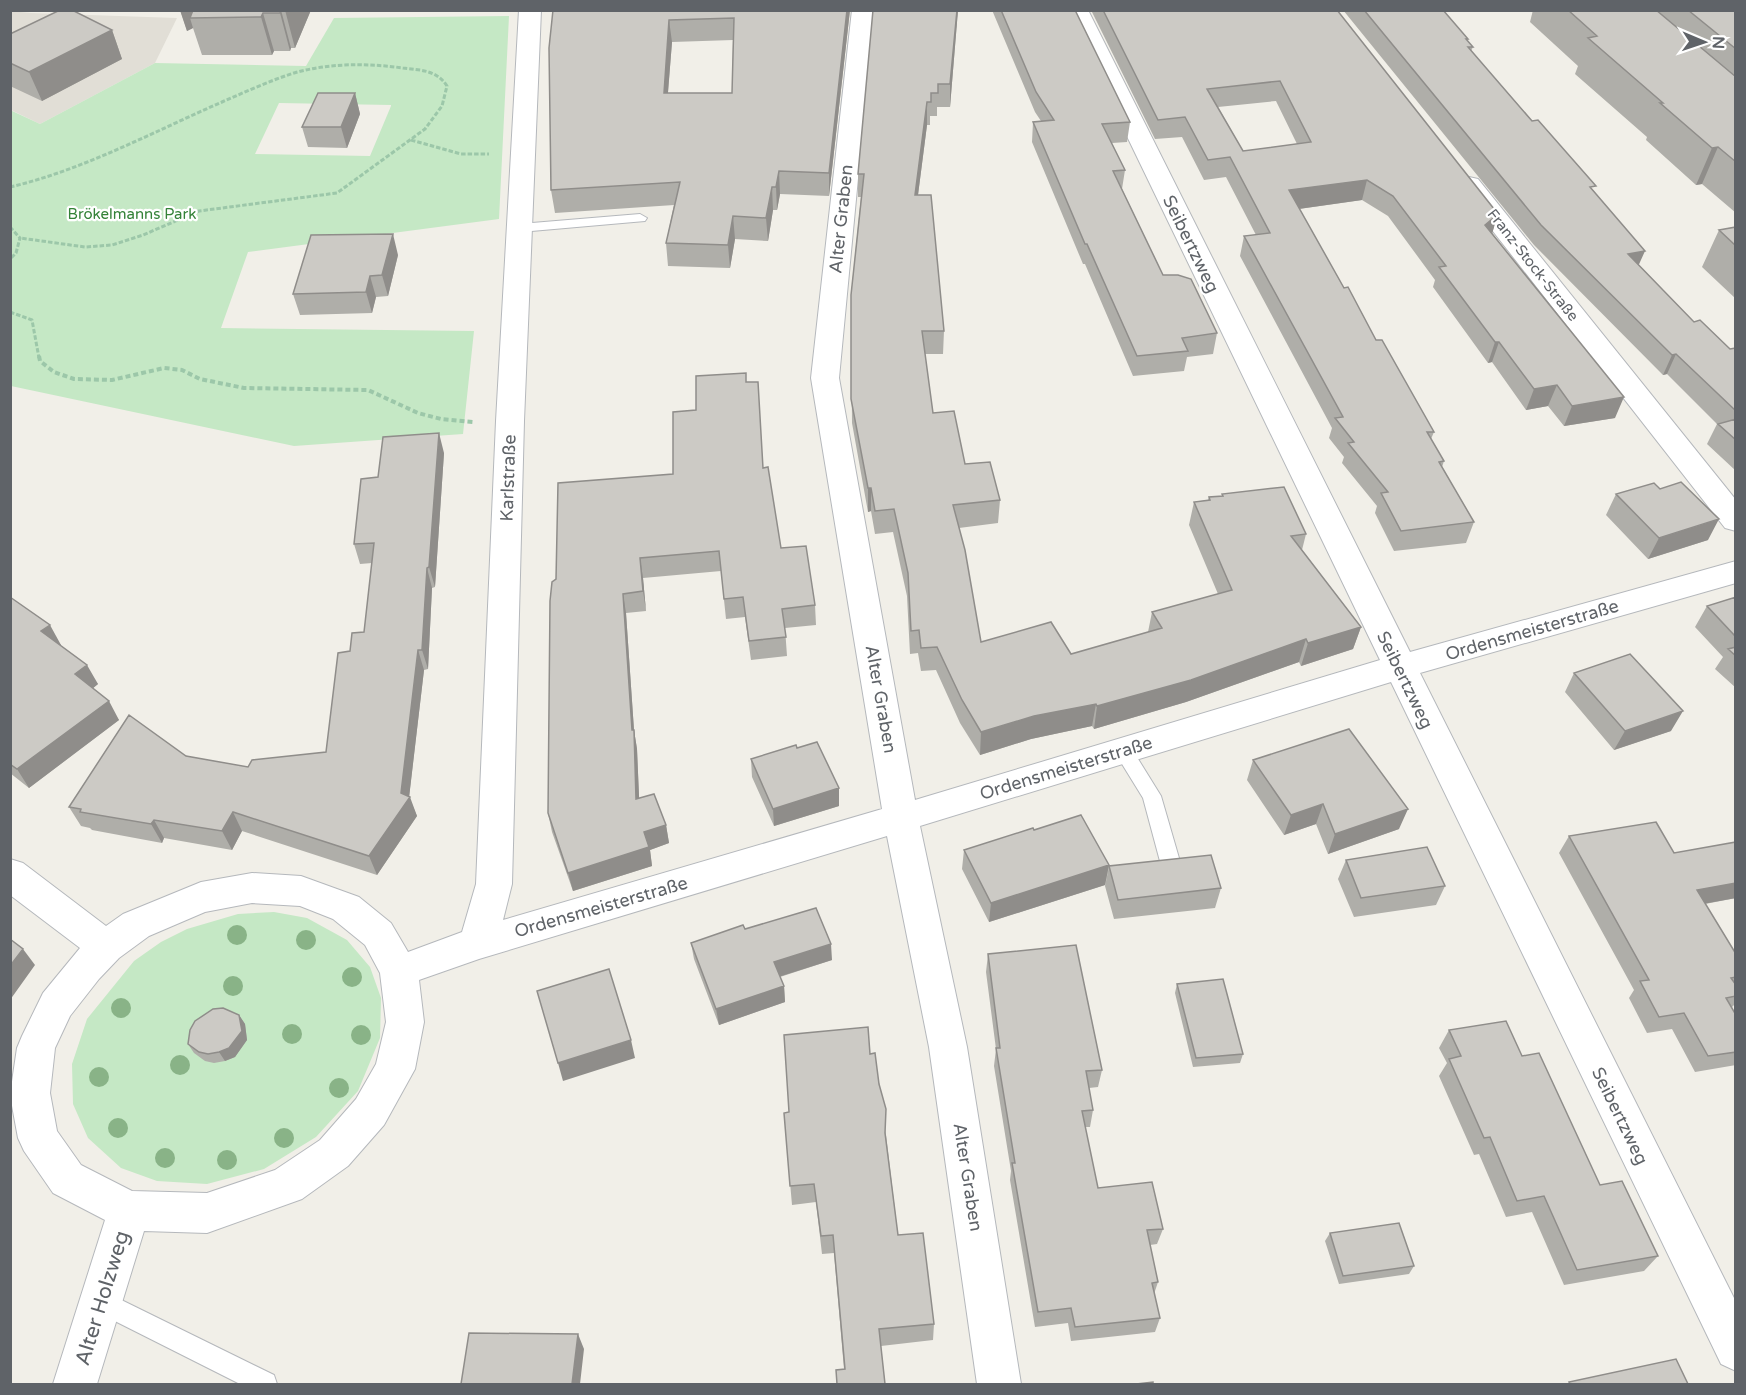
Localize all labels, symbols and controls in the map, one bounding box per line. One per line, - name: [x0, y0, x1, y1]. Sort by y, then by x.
- north arrow: [1674, 12, 1734, 72]
- text: N: [1708, 36, 1728, 49]
- street label: Alter Graben: [824, 163, 858, 275]
- street label: Seibertzweg: [1158, 192, 1224, 296]
- park label: Brökelmanns Park: [68, 205, 196, 223]
- street label: Franz-Stock-Straße: [1484, 205, 1582, 325]
- street label: Karlstraße: [495, 434, 521, 522]
- street label: Ordensmeisterstraße: [1443, 595, 1621, 665]
- street label: Seibertzweg: [1372, 628, 1438, 732]
- street label: Alter Graben: [861, 643, 901, 755]
- street label: Ordensmeisterstraße: [977, 731, 1155, 805]
- street label: Ordensmeisterstraße: [512, 872, 690, 942]
- street label: Seibertzweg: [1587, 1064, 1653, 1168]
- street label: Alter Graben: [949, 1121, 987, 1233]
- street label: Alter Holzweg: [70, 1228, 135, 1369]

